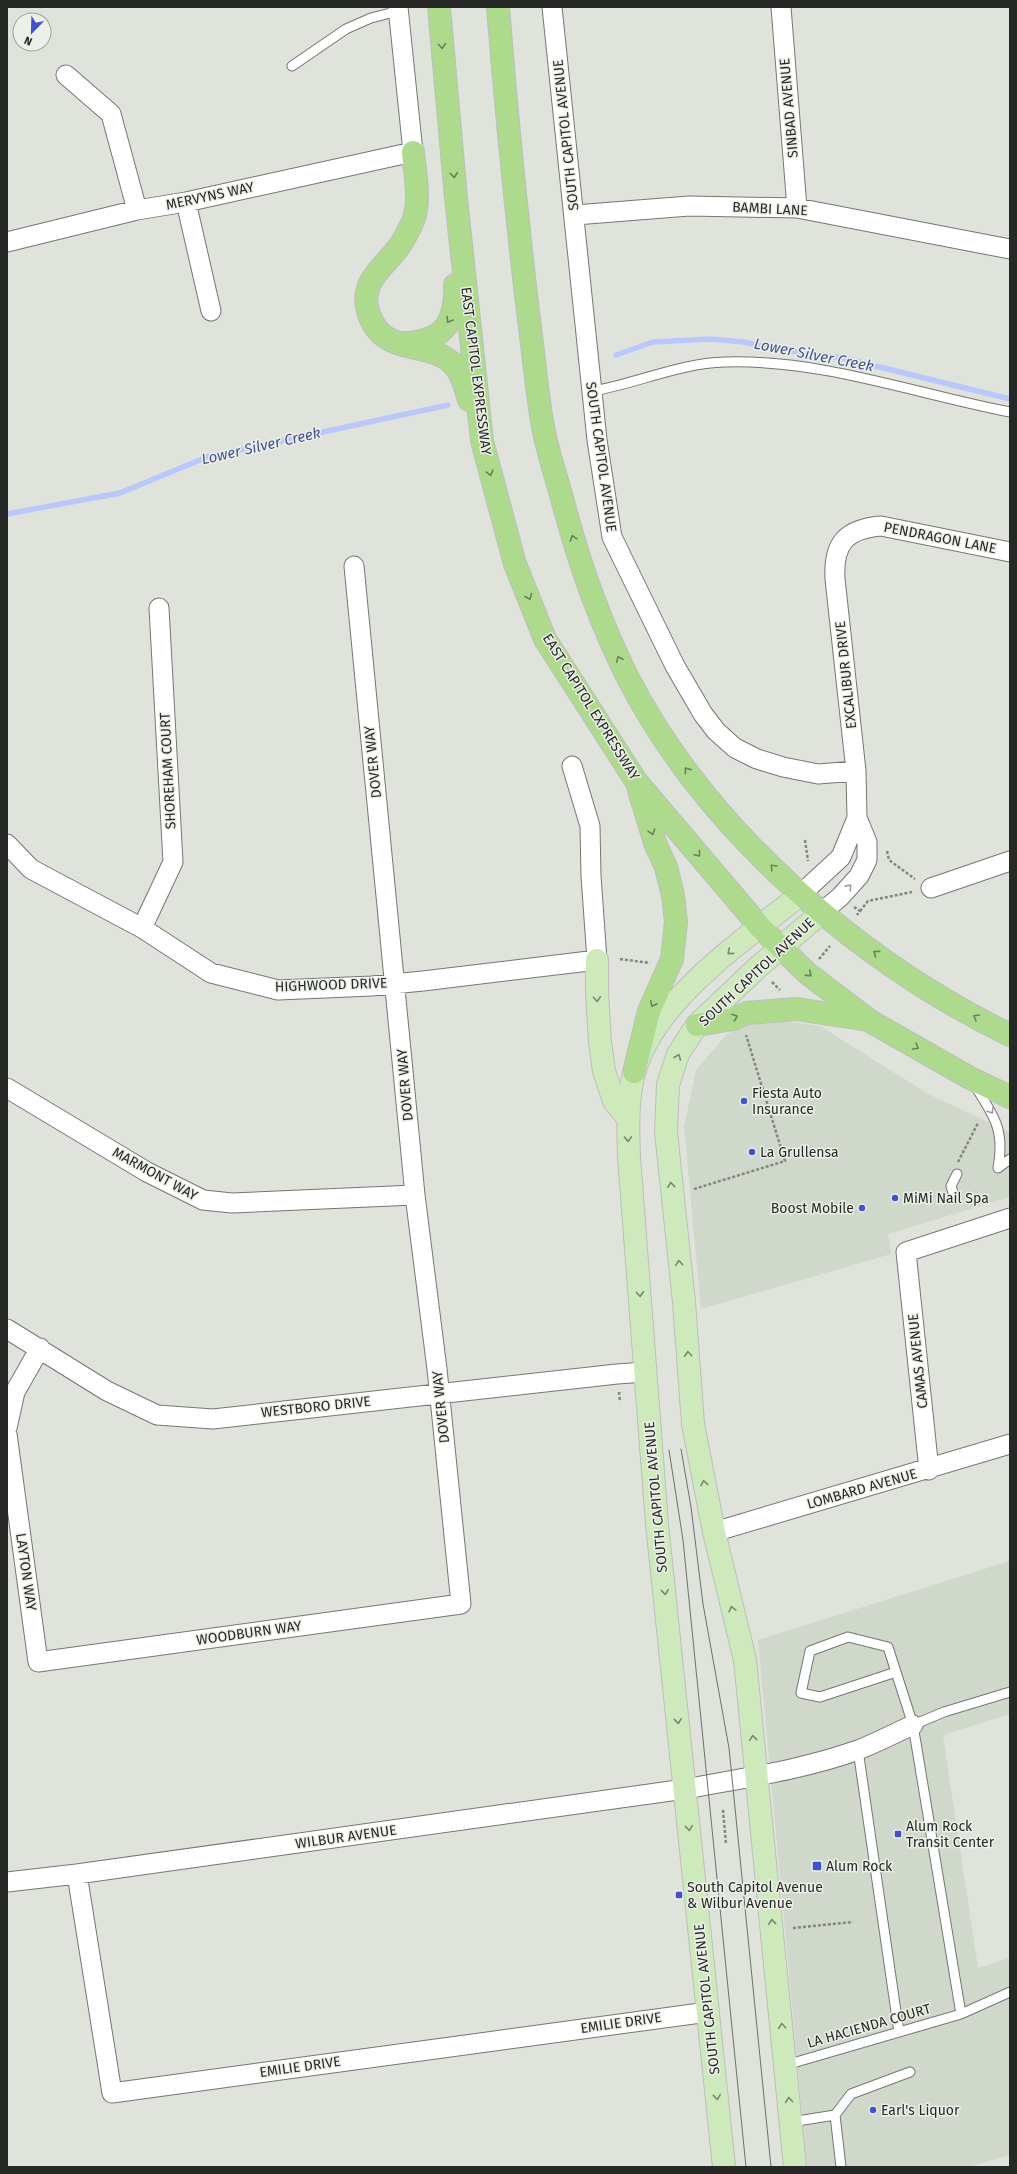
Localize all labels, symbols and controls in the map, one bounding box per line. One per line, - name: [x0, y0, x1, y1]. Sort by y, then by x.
- north arrow: [12, 12, 52, 52]
- text: N: [22, 33, 34, 48]
- one-way arrow: [438, 43, 447, 49]
- street label: SINBAD AVENUE: [776, 57, 802, 159]
- street label: SOUTH CAPITOL AVENUE: [550, 59, 582, 211]
- one-way arrow: [449, 172, 458, 178]
- street label: MERVYNS WAY: [164, 178, 256, 214]
- street label: BAMBI LANE: [732, 199, 808, 219]
- street label: EAST CAPITOL EXPRESSWAY: [457, 286, 495, 456]
- one-way arrow: [446, 316, 453, 323]
- water label: Lower Silver Creek: [753, 335, 875, 375]
- street label: SOUTH CAPITOL AVENUE: [582, 381, 620, 533]
- water label: Lower Silver Creek: [200, 424, 322, 468]
- one-way arrow: [486, 469, 494, 476]
- street label: PENDRAGON LANE: [882, 519, 998, 557]
- one-way arrow: [569, 535, 578, 542]
- one-way arrow: [524, 593, 532, 600]
- street label: EXCALIBUR DRIVE: [832, 620, 860, 730]
- street label: EAST CAPITOL EXPRESSWAY: [539, 631, 643, 784]
- one-way arrow: [616, 656, 624, 663]
- street label: SHOREHAM COURT: [156, 711, 180, 830]
- street label: DOVER WAY: [361, 725, 385, 799]
- one-way arrow: [684, 767, 692, 774]
- one-way arrow: [647, 828, 656, 835]
- one-way arrow: [693, 849, 700, 856]
- one-way arrow: [770, 864, 778, 872]
- one-way arrow: [845, 884, 852, 892]
- street label: SOUTH CAPITOL AVENUE: [696, 914, 818, 1030]
- one-way arrow: [727, 947, 734, 954]
- one-way arrow: [873, 951, 880, 958]
- one-way arrow: [804, 969, 812, 976]
- street label: HIGHWOOD DRIVE: [274, 975, 388, 995]
- one-way arrow: [593, 996, 602, 1002]
- one-way arrow: [650, 1000, 657, 1008]
- one-way arrow: [732, 1013, 739, 1022]
- one-way arrow: [973, 1014, 980, 1021]
- one-way arrow: [912, 1043, 919, 1050]
- street label: DOVER WAY: [393, 1048, 417, 1122]
- one-way arrow: [673, 1054, 681, 1062]
- place label: Fiesta Auto Insurance: [752, 1085, 822, 1118]
- marker: Fiesta Auto Insurance: [739, 1096, 749, 1106]
- one-way arrow: [986, 1107, 993, 1114]
- one-way arrow: [624, 1136, 632, 1142]
- street label: MARMONT WAY: [109, 1144, 201, 1205]
- place label: La Grullensa: [760, 1144, 839, 1161]
- marker: La Grullensa: [747, 1147, 757, 1157]
- one-way arrow: [667, 1182, 676, 1188]
- place label: MiMi Nail Spa: [903, 1190, 989, 1207]
- marker: MiMi Nail Spa: [890, 1193, 900, 1203]
- place label: Boost Mobile: [771, 1200, 854, 1217]
- marker: Boost Mobile: [857, 1203, 867, 1213]
- one-way arrow: [675, 1260, 684, 1266]
- one-way arrow: [635, 1291, 644, 1297]
- street label: CAMAS AVENUE: [905, 1313, 931, 1409]
- one-way arrow: [683, 1351, 692, 1357]
- street label: DOVER WAY: [429, 1370, 453, 1444]
- street label: WESTBORO DRIVE: [260, 1393, 372, 1421]
- street label: SOUTH CAPITOL AVENUE: [641, 1421, 671, 1573]
- street label: LOMBARD AVENUE: [805, 1465, 919, 1513]
- one-way arrow: [701, 1479, 709, 1486]
- street label: LAYTON WAY: [12, 1532, 40, 1612]
- one-way arrow: [660, 1589, 669, 1595]
- one-way arrow: [729, 1606, 737, 1613]
- street label: WOODBURN WAY: [195, 1617, 303, 1649]
- one-way arrow: [673, 1718, 682, 1724]
- one-way arrow: [749, 1735, 758, 1741]
- place label: Alum Rock Transit Center: [906, 1818, 995, 1851]
- street label: WILBUR AVENUE: [294, 1821, 398, 1853]
- one-way arrow: [685, 1825, 694, 1831]
- marker: Alum Rock Transit Center: [893, 1829, 903, 1839]
- place label: Alum Rock: [826, 1858, 893, 1875]
- marker: Alum Rock: [811, 1860, 823, 1872]
- place label: South Capitol Avenue & Wilbur Avenue: [687, 1879, 823, 1912]
- marker: South Capitol Avenue & Wilbur Avenue: [674, 1890, 684, 1900]
- one-way arrow: [767, 1919, 776, 1925]
- street label: SOUTH CAPITOL AVENUE: [691, 1923, 723, 2075]
- street label: LA HACIENDA COURT: [805, 2000, 933, 2052]
- street label: EMILIE DRIVE: [579, 2009, 663, 2037]
- one-way arrow: [777, 2023, 786, 2029]
- street label: EMILIE DRIVE: [258, 2053, 342, 2081]
- one-way arrow: [712, 2094, 721, 2100]
- one-way arrow: [785, 2097, 794, 2103]
- place label: Earl's Liquor: [881, 2102, 960, 2119]
- marker: Earl's Liquor: [868, 2105, 878, 2115]

